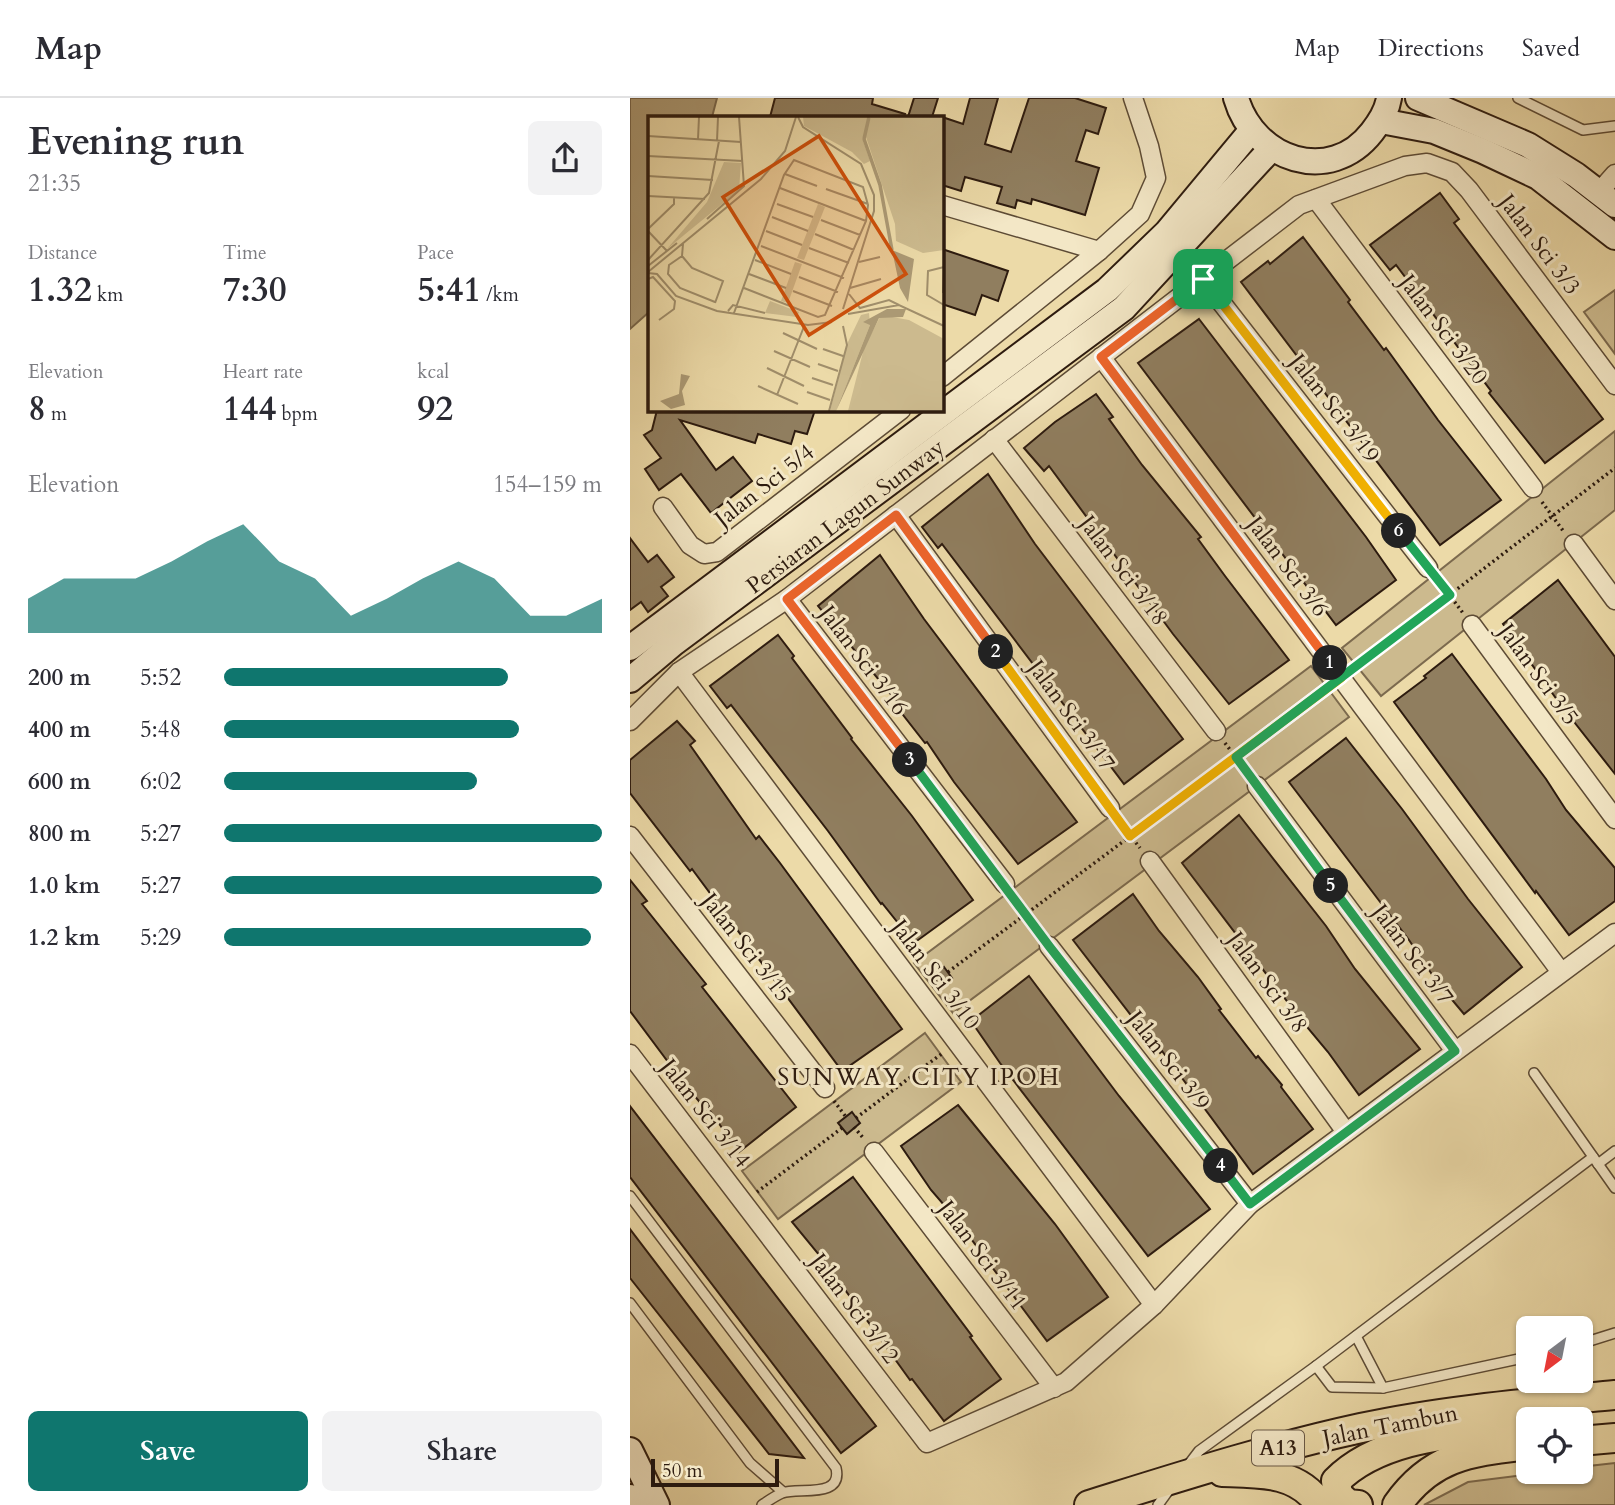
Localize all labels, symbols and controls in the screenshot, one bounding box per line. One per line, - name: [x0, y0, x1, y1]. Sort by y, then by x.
- text: Map: [35, 26, 102, 71]
- text: Map: [1294, 32, 1340, 65]
- text: Directions: [1378, 32, 1484, 65]
- text: Saved: [1522, 32, 1580, 65]
- text: Evening run: [28, 116, 244, 168]
- inset map: [648, 116, 943, 411]
- button: share: [528, 121, 602, 195]
- text: 21:35: [28, 168, 81, 199]
- street label: Jalan Sci 3/3: [1490, 185, 1588, 301]
- text: Distance: [28, 240, 97, 266]
- text: Time: [223, 240, 267, 266]
- text: Pace: [417, 240, 454, 266]
- pin: [1173, 249, 1233, 309]
- icon: arrive: [1184, 260, 1222, 298]
- text: 1.32: [28, 266, 92, 314]
- text: 7:30: [223, 266, 287, 314]
- text: 5:41: [417, 266, 481, 314]
- street label: Jalan Sci 3/20: [1390, 266, 1495, 391]
- text: km: [92, 282, 123, 308]
- text: /km: [481, 282, 519, 308]
- street label: Jalan Sci 3/19: [1280, 345, 1387, 469]
- text: Elevation: [28, 359, 103, 385]
- text: Heart rate: [223, 359, 303, 385]
- text: kcal: [417, 359, 449, 385]
- text: 8: [28, 385, 46, 433]
- text: 144: [223, 385, 276, 433]
- text: 92: [417, 385, 453, 433]
- text: m: [46, 401, 67, 427]
- text: bpm: [276, 401, 318, 427]
- street label: Persiaran Lagun Sunway: [740, 432, 951, 601]
- street label: Jalan Sci 5/4: [706, 437, 821, 536]
- text: Elevation: [28, 469, 119, 500]
- text: 154–159 m: [493, 469, 602, 500]
- street label: Jalan Sci 3/18: [1070, 507, 1175, 632]
- street label: Jalan Sci 3/6: [1238, 507, 1336, 623]
- pin: 6: [1382, 514, 1416, 548]
- text: 6: [1394, 517, 1403, 543]
- street label: Jalan Sci 3/16: [810, 597, 915, 722]
- street label: Jalan Sci 3/5: [1489, 615, 1586, 731]
- pin: 2: [978, 634, 1014, 670]
- text: 2: [991, 638, 1000, 664]
- pin: 1: [1312, 646, 1348, 680]
- text: 1: [1325, 649, 1334, 675]
- street label: Jalan Sci 3/17: [1019, 651, 1122, 777]
- text: 200 m: [28, 662, 91, 693]
- text: 5:52: [140, 662, 181, 693]
- text: 400 m: [28, 714, 91, 745]
- text: 5:48: [140, 714, 181, 745]
- pin: 3: [892, 742, 928, 778]
- text: 3: [905, 746, 914, 772]
- text: 600 m: [28, 766, 91, 797]
- text: 6:02: [140, 766, 181, 797]
- text: 800 m: [28, 818, 91, 849]
- text: 5:27: [140, 818, 181, 849]
- pin: 5: [1314, 868, 1348, 904]
- text: 1.0 km: [28, 870, 100, 901]
- text: 5:27: [140, 870, 181, 901]
- text: 5: [1326, 872, 1335, 898]
- street label: Jalan Sci 3/15: [692, 884, 799, 1008]
- street label: Jalan Sci 3/7: [1363, 895, 1461, 1011]
- street label: Jalan Sci 3/10: [882, 911, 987, 1036]
- text: 1.2 km: [28, 922, 100, 953]
- text: 5:29: [140, 922, 181, 953]
- street label: Jalan Sci 3/8: [1218, 923, 1315, 1039]
- street label: Jalan Sci 3/9: [1118, 1002, 1217, 1117]
- street label: Jalan Sci 3/14: [651, 1050, 758, 1174]
- district label: SUNWAY CITY IPOH: [777, 1061, 1061, 1094]
- pin: 4: [1204, 1148, 1238, 1184]
- text: 4: [1216, 1152, 1225, 1178]
- street label: Jalan Sci 3/11: [929, 1192, 1034, 1317]
- street label: Jalan Sci 3/12: [801, 1245, 906, 1370]
- north arrow: [1516, 1316, 1592, 1393]
- map controls: [1516, 1316, 1593, 1484]
- street label: Jalan Tambun: [1317, 1397, 1460, 1454]
- button: locate: [1516, 1407, 1593, 1484]
- button: Save: [28, 1411, 308, 1491]
- button: Share: [322, 1411, 602, 1491]
- road number: A13: [1252, 1430, 1304, 1466]
- scale bar: [651, 1456, 779, 1488]
- text: 50 m: [662, 1458, 703, 1484]

